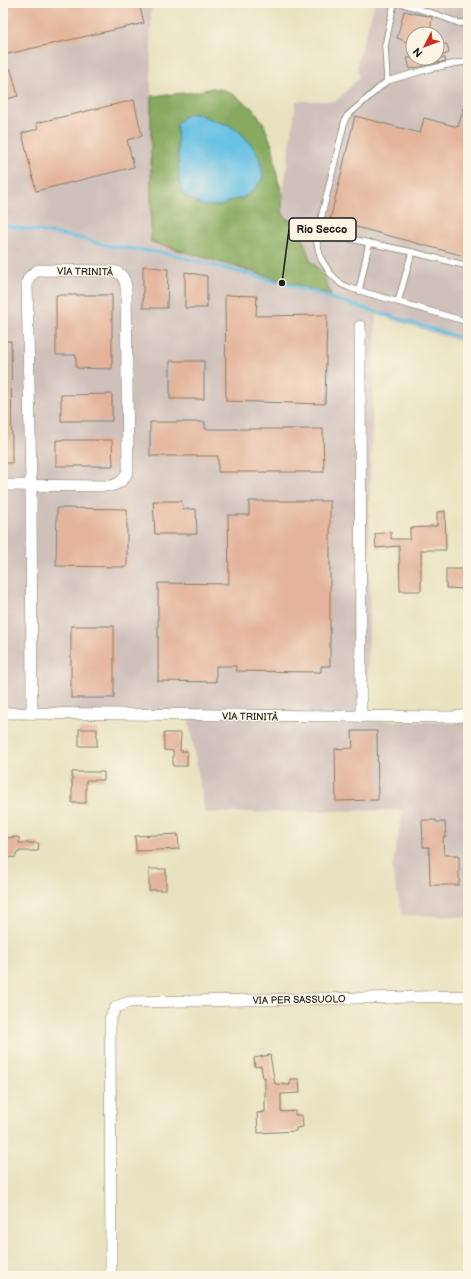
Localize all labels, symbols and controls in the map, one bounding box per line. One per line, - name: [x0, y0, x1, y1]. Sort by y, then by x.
- north arrow: [405, 26, 445, 66]
- text: N: [410, 45, 426, 60]
- callout: Rio Secco: [289, 218, 356, 241]
- text: Rio Secco: [297, 223, 347, 236]
- street label: VIA TRINITÀ: [57, 266, 114, 279]
- street label: VIA TRINITÀ: [222, 711, 279, 724]
- street label: VIA PER SASSUOLO: [252, 993, 346, 1007]

